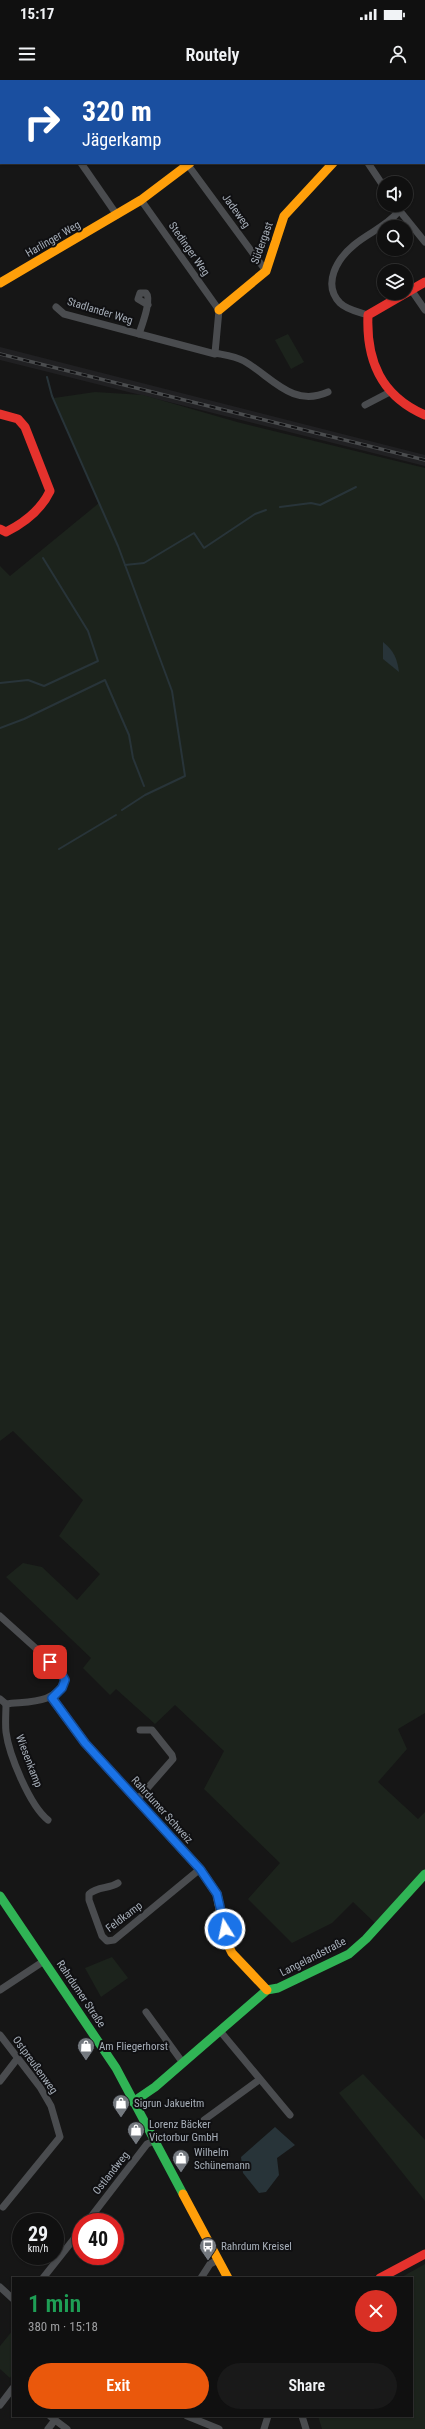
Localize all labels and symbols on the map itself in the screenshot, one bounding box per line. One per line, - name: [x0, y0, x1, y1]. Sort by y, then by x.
- street label: Jadeweg: [219, 191, 253, 231]
- street label: Harlinger Weg: [23, 218, 83, 260]
- street label: Stedinger Weg: [166, 220, 212, 278]
- street label: Südergast: [248, 220, 276, 266]
- street label: Stadlander Weg: [66, 295, 134, 327]
- pin: [33, 1645, 67, 1679]
- street label: Wiesenkamp: [13, 1733, 45, 1789]
- street label: Rahrdumer Schweiz: [129, 1774, 196, 1846]
- street label: Feldkamp: [103, 1899, 145, 1935]
- position arrow: [204, 1908, 246, 1950]
- street label: Langelandstraße: [278, 1935, 348, 1979]
- street label: Rahrdumer Straße: [54, 1958, 108, 2030]
- street label: Ostpreußenweg: [10, 2034, 60, 2096]
- shop icon: Am Fliegerhorst: [76, 2036, 96, 2061]
- place label: Am Fliegerhorst: [99, 2040, 168, 2053]
- shop icon: Sigrun Jakueitm: [111, 2093, 131, 2118]
- place label: Sigrun Jakueitm: [134, 2097, 204, 2110]
- place label: Lorenz Bäcker Victorbur GmbH: [149, 2118, 218, 2144]
- shop icon: Lorenz Bäcker Victorbur GmbH: [126, 2120, 146, 2145]
- place label: Wilhelm Schünemann: [194, 2146, 250, 2172]
- shop icon: Wilhelm Schünemann: [171, 2148, 191, 2173]
- street label: Ostlandweg: [90, 2149, 132, 2197]
- speed limit sign: 40: [72, 2213, 124, 2265]
- bus stop icon: Rahrdum Kreisel: [198, 2236, 218, 2261]
- place label: Rahrdum Kreisel: [221, 2240, 292, 2253]

